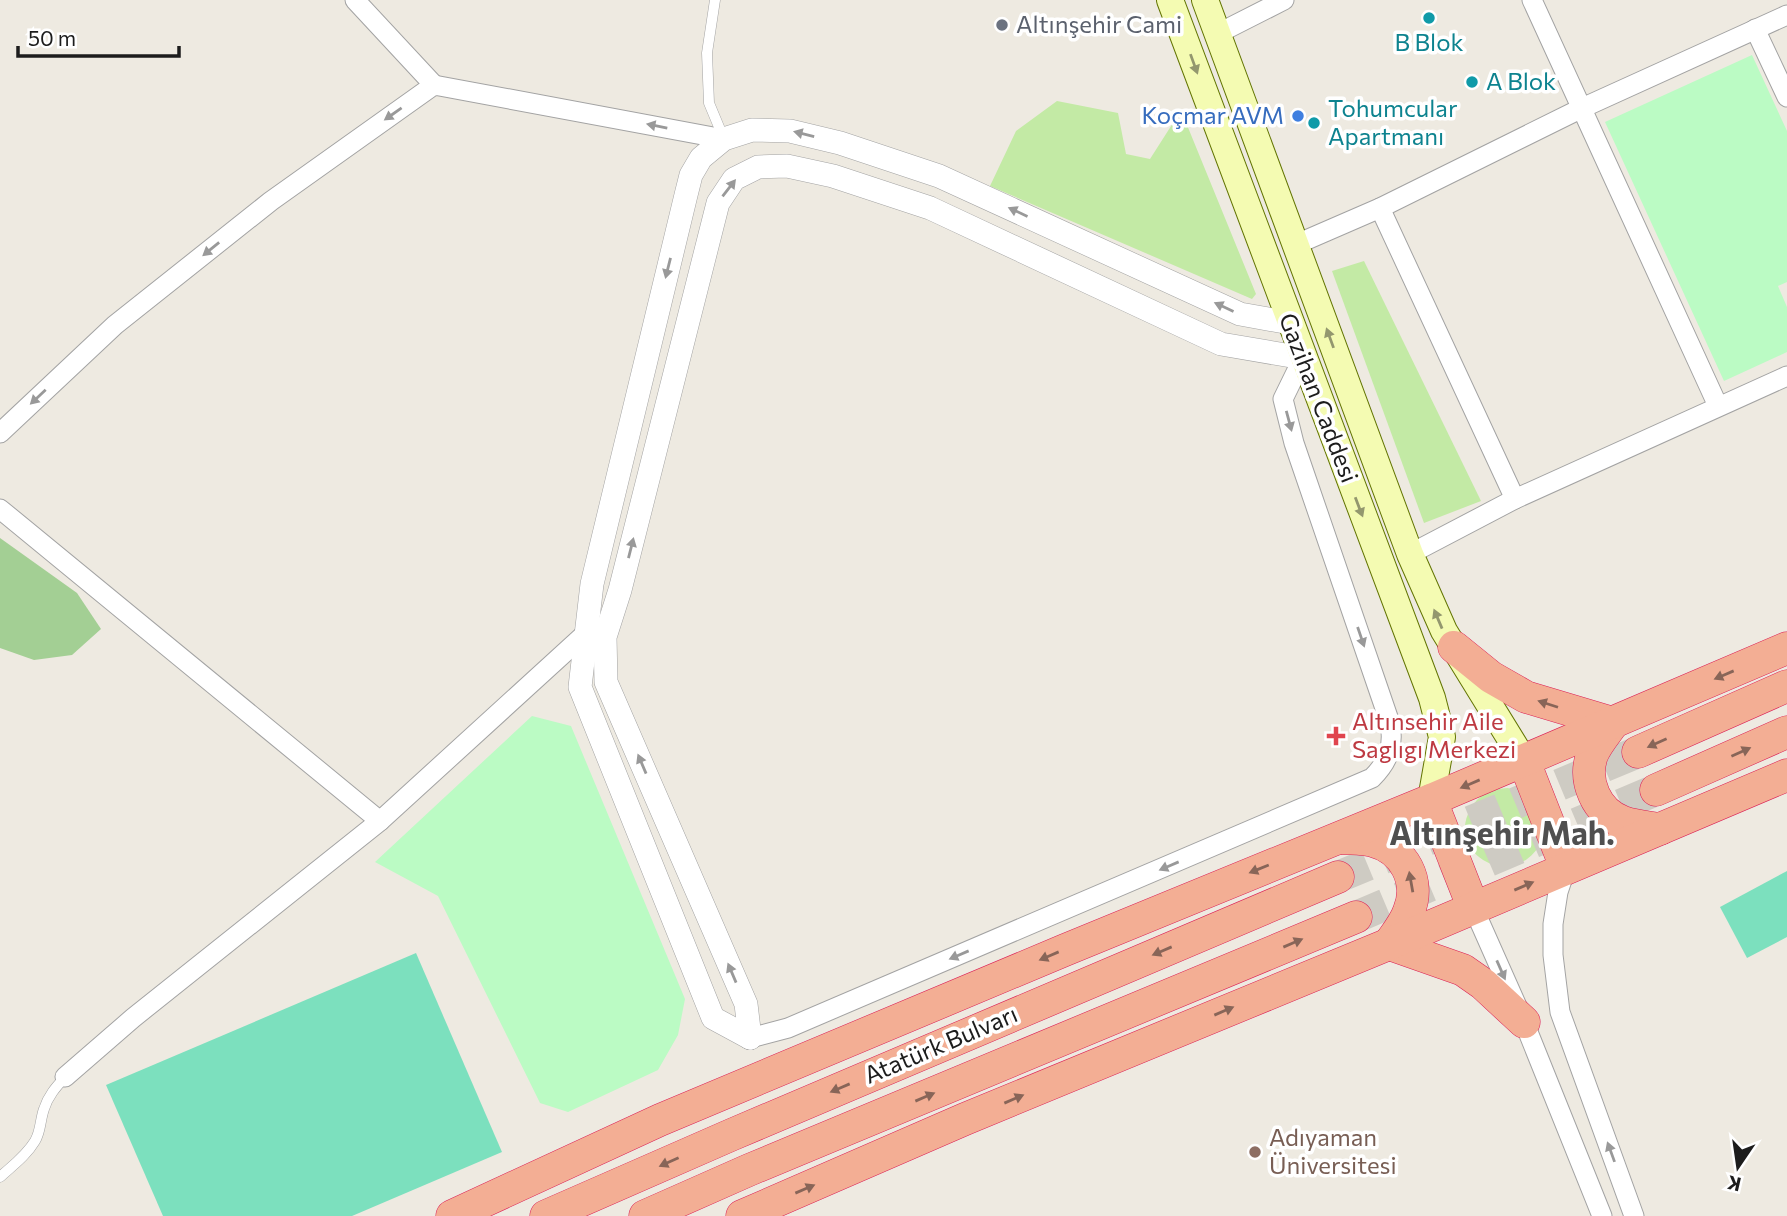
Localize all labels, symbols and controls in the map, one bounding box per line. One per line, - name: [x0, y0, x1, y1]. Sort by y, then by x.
- place label: Altınşehir Cami: [1016, 9, 1182, 38]
- marker: B Blok: [1421, 10, 1437, 26]
- scale bar: [18, 14, 178, 58]
- marker: Altınşehir Cami: [994, 17, 1010, 33]
- text: 50 m: [28, 25, 76, 50]
- place label: B Blok: [1394, 27, 1464, 56]
- one-way arrow: [1189, 54, 1200, 75]
- place label: A Blok: [1486, 66, 1556, 95]
- marker: A Blok: [1464, 74, 1480, 90]
- place label: Tohumcular Apartmanı: [1328, 93, 1458, 150]
- place label: Koçmar AVM: [1142, 100, 1284, 129]
- one-way arrow: [384, 106, 402, 120]
- marker: Koçmar AVM: [1290, 108, 1306, 124]
- marker: Tohumcular Apartmanı: [1306, 115, 1322, 131]
- one-way arrow: [646, 121, 668, 132]
- one-way arrow: [793, 128, 815, 139]
- one-way arrow: [722, 179, 736, 197]
- one-way arrow: [1007, 206, 1028, 217]
- one-way arrow: [202, 242, 220, 257]
- one-way arrow: [662, 257, 673, 279]
- one-way arrow: [1214, 302, 1234, 313]
- street label: Gazihan Caddesi: [1274, 309, 1365, 486]
- one-way arrow: [1325, 327, 1336, 348]
- one-way arrow: [30, 389, 47, 405]
- one-way arrow: [1284, 411, 1294, 432]
- one-way arrow: [1354, 496, 1365, 517]
- one-way arrow: [626, 537, 637, 559]
- one-way arrow: [1433, 608, 1444, 629]
- one-way arrow: [1356, 626, 1367, 647]
- one-way arrow: [1714, 670, 1735, 681]
- one-way arrow: [1537, 698, 1558, 709]
- place label: Altınsehir Aile Saglıgı Merkezi: [1352, 706, 1516, 763]
- marker: Altınsehir Aile Saglıgı Merkezi: [1326, 726, 1346, 746]
- one-way arrow: [1647, 738, 1668, 749]
- one-way arrow: [1731, 746, 1751, 758]
- one-way arrow: [636, 754, 648, 774]
- one-way arrow: [1459, 778, 1480, 789]
- district label: Altınşehir Mah.: [1389, 812, 1615, 852]
- one-way arrow: [1158, 861, 1179, 872]
- one-way arrow: [1249, 864, 1270, 875]
- one-way arrow: [1405, 871, 1416, 893]
- one-way arrow: [1514, 880, 1534, 892]
- one-way arrow: [1282, 937, 1303, 948]
- one-way arrow: [1151, 946, 1172, 957]
- one-way arrow: [949, 950, 970, 961]
- one-way arrow: [1039, 950, 1059, 962]
- one-way arrow: [1496, 959, 1507, 980]
- one-way arrow: [727, 962, 738, 983]
- street label: Atatürk Bulvarı: [859, 998, 1021, 1089]
- one-way arrow: [1213, 1005, 1234, 1016]
- one-way arrow: [829, 1083, 850, 1094]
- one-way arrow: [914, 1091, 935, 1102]
- one-way arrow: [1003, 1093, 1024, 1104]
- place label: Adıyaman Üniversitesi: [1269, 1122, 1397, 1179]
- north arrow: [1703, 1132, 1773, 1202]
- one-way arrow: [1605, 1141, 1616, 1162]
- marker: Adıyaman Üniversitesi: [1247, 1144, 1263, 1160]
- one-way arrow: [658, 1157, 679, 1168]
- text: K: [1725, 1171, 1743, 1197]
- one-way arrow: [795, 1183, 815, 1195]

